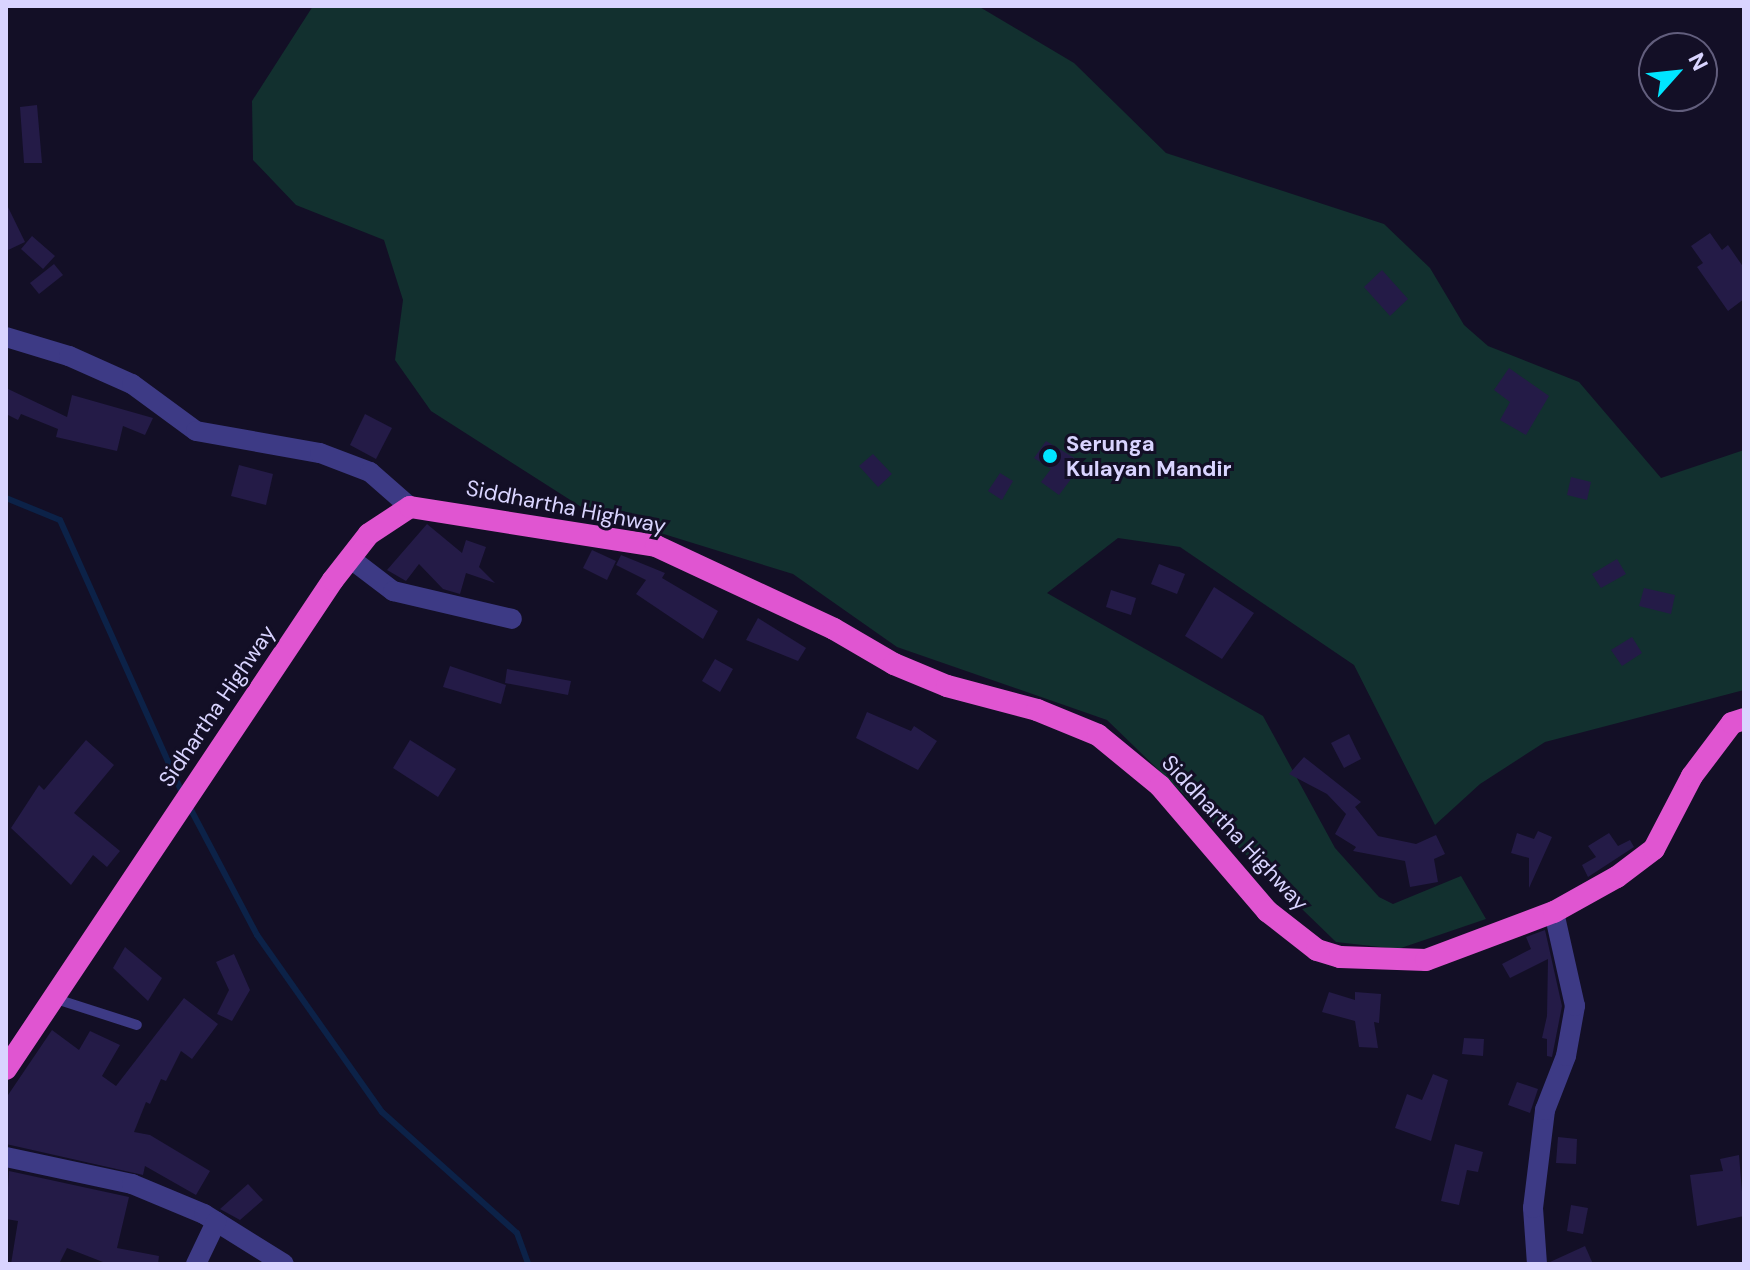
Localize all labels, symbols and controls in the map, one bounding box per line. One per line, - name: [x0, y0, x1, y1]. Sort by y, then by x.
- north arrow: [1638, 32, 1718, 112]
- text: N: [1681, 48, 1715, 76]
- place label: Serunga Kulayan Mandir: [1066, 430, 1232, 482]
- marker: Serunga Kulayan Mandir: [1041, 447, 1059, 465]
- street label: Siddhartha Highway: [464, 475, 668, 539]
- street label: Sidhartha Highway: [153, 620, 281, 792]
- street label: Siddhartha Highway: [1156, 750, 1314, 916]

